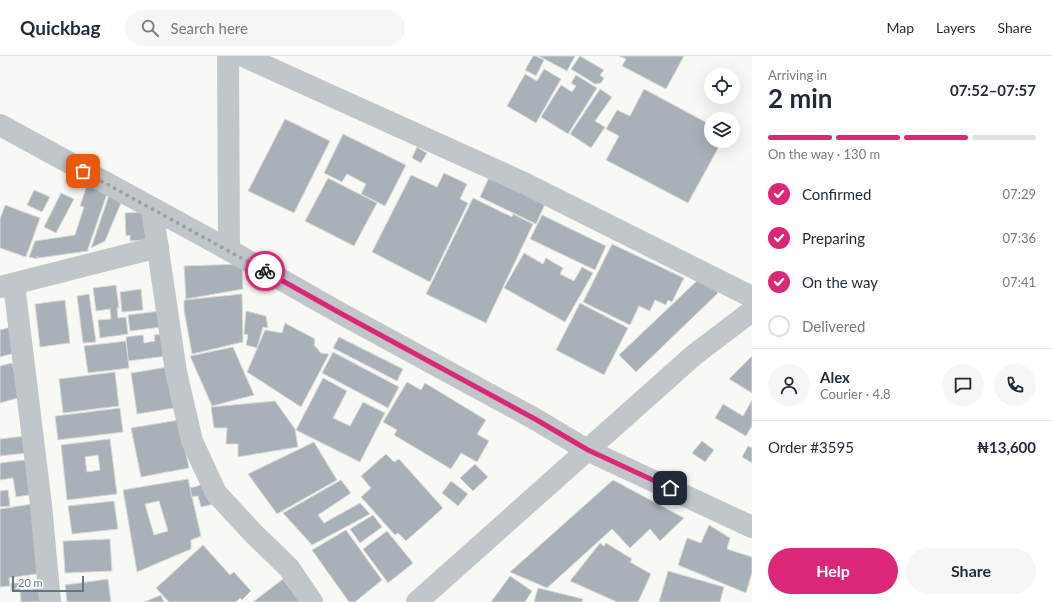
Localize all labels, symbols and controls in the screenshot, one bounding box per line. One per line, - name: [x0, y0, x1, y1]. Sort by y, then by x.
- search box: [125, 10, 405, 46]
- text: Quickbag: [20, 16, 101, 39]
- icon: search: [139, 17, 161, 39]
- text: Search here: [171, 19, 248, 37]
- text: Map: [886, 19, 914, 36]
- text: Layers: [936, 19, 976, 36]
- text: Share: [998, 19, 1032, 36]
- text: Arriving in: [768, 67, 827, 83]
- map controls: [704, 68, 740, 148]
- button: locate: [704, 68, 740, 104]
- text: 07:52–07:57: [950, 81, 1036, 99]
- text: 2 min: [768, 82, 832, 114]
- button: layers: [704, 112, 740, 148]
- text: On the way · 130 m: [768, 146, 880, 162]
- pin: [66, 154, 100, 188]
- icon: bag: [72, 160, 94, 182]
- icon: check: [768, 183, 790, 205]
- text: Confirmed: [802, 185, 871, 203]
- text: 07:29: [1003, 186, 1036, 202]
- icon: check: [768, 227, 790, 249]
- text: Preparing: [802, 229, 865, 247]
- text: 07:36: [1003, 230, 1036, 246]
- courier: [245, 251, 285, 291]
- icon: bike: [254, 260, 276, 282]
- icon: check: [768, 271, 790, 293]
- text: On the way: [802, 273, 878, 291]
- text: 07:41: [1003, 274, 1036, 290]
- text: Delivered: [802, 317, 865, 335]
- button: person: [768, 364, 810, 406]
- button: chat: [942, 364, 984, 406]
- button: phone: [994, 364, 1036, 406]
- text: Alex: [820, 368, 850, 386]
- text: Courier · 4.8: [820, 386, 891, 402]
- text: Order #3595: [768, 438, 854, 456]
- text: ₦13,600: [977, 438, 1036, 456]
- pin: [653, 471, 687, 505]
- icon: home: [659, 477, 681, 499]
- button: Help: [768, 548, 898, 594]
- button: Share: [906, 548, 1036, 594]
- scale bar: [12, 574, 84, 593]
- text: 20 m: [18, 576, 43, 589]

